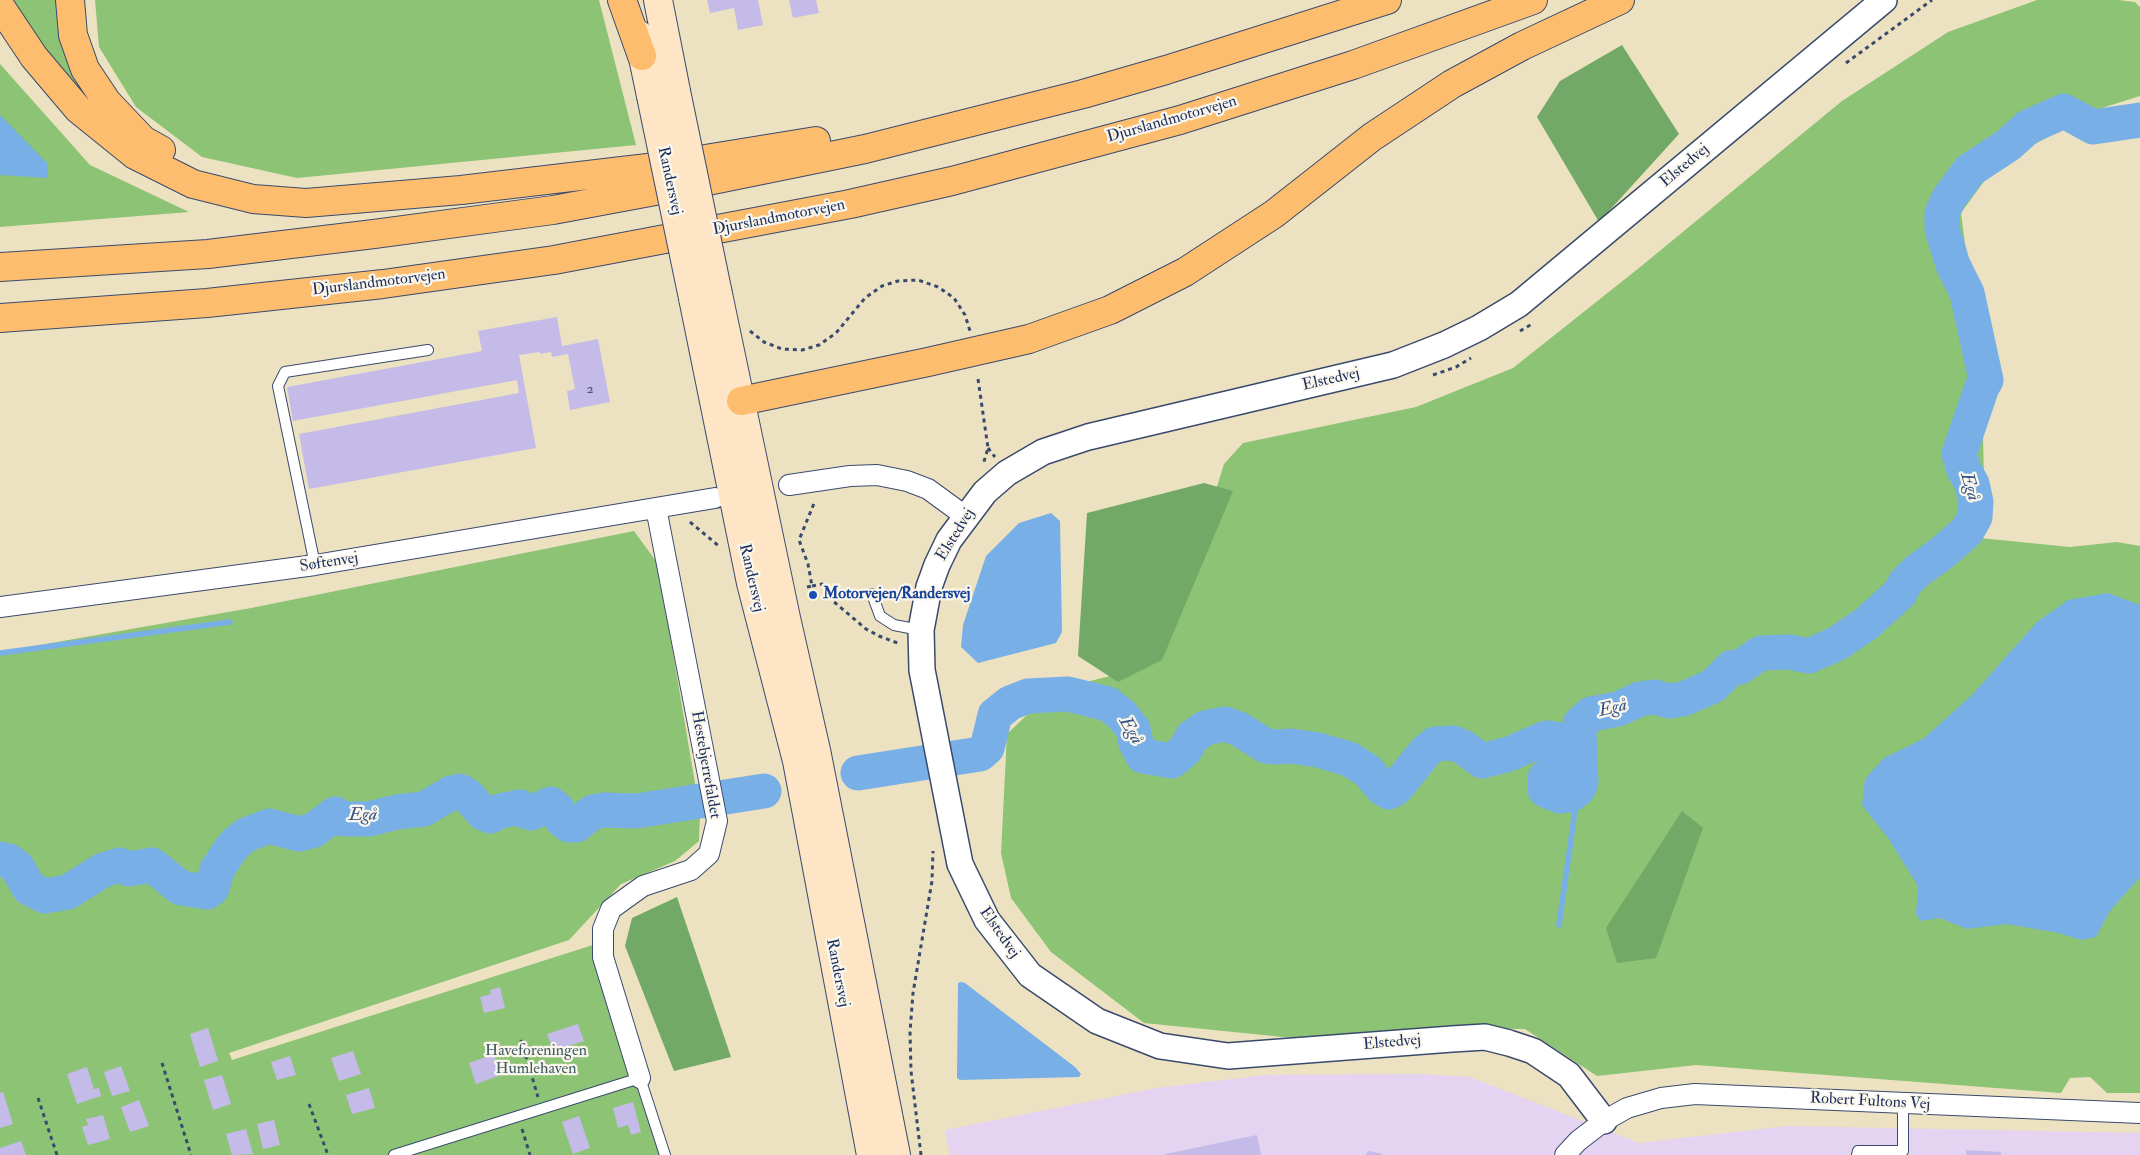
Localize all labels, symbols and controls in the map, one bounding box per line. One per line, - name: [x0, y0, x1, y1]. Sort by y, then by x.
- street label: Djurslandmotorvejen: [1105, 92, 1239, 148]
- street label: Elstedvej: [1657, 140, 1713, 192]
- street label: Randersvej: [652, 145, 686, 217]
- street label: Djurslandmotorvejen: [711, 196, 847, 240]
- street label: Djurslandmotorvejen: [311, 265, 447, 301]
- street label: Elstedvej: [1301, 364, 1361, 396]
- house number: 2: [586, 382, 594, 398]
- water label: Egå: [1954, 470, 1984, 504]
- street label: Elstedvej: [932, 505, 980, 565]
- street label: Randersvej: [734, 542, 768, 614]
- street label: Søftenvej: [298, 549, 360, 577]
- place label: Motorvejen/Randersvej: [823, 585, 970, 605]
- marker: Motorvejen/Randersvej: [807, 589, 819, 601]
- water label: Egå: [1596, 695, 1630, 723]
- street label: Hestebjerrefaldet: [686, 709, 724, 821]
- water label: Egå: [1113, 713, 1147, 749]
- water label: Egå: [348, 805, 378, 827]
- street label: Elstedvej: [975, 904, 1023, 962]
- street label: Randersvej: [821, 937, 853, 1009]
- street label: Elstedvej: [1362, 1031, 1422, 1055]
- park label: Haveforeningen Humlehaven: [485, 1042, 587, 1080]
- street label: Robert Fultons Vej: [1809, 1089, 1931, 1115]

